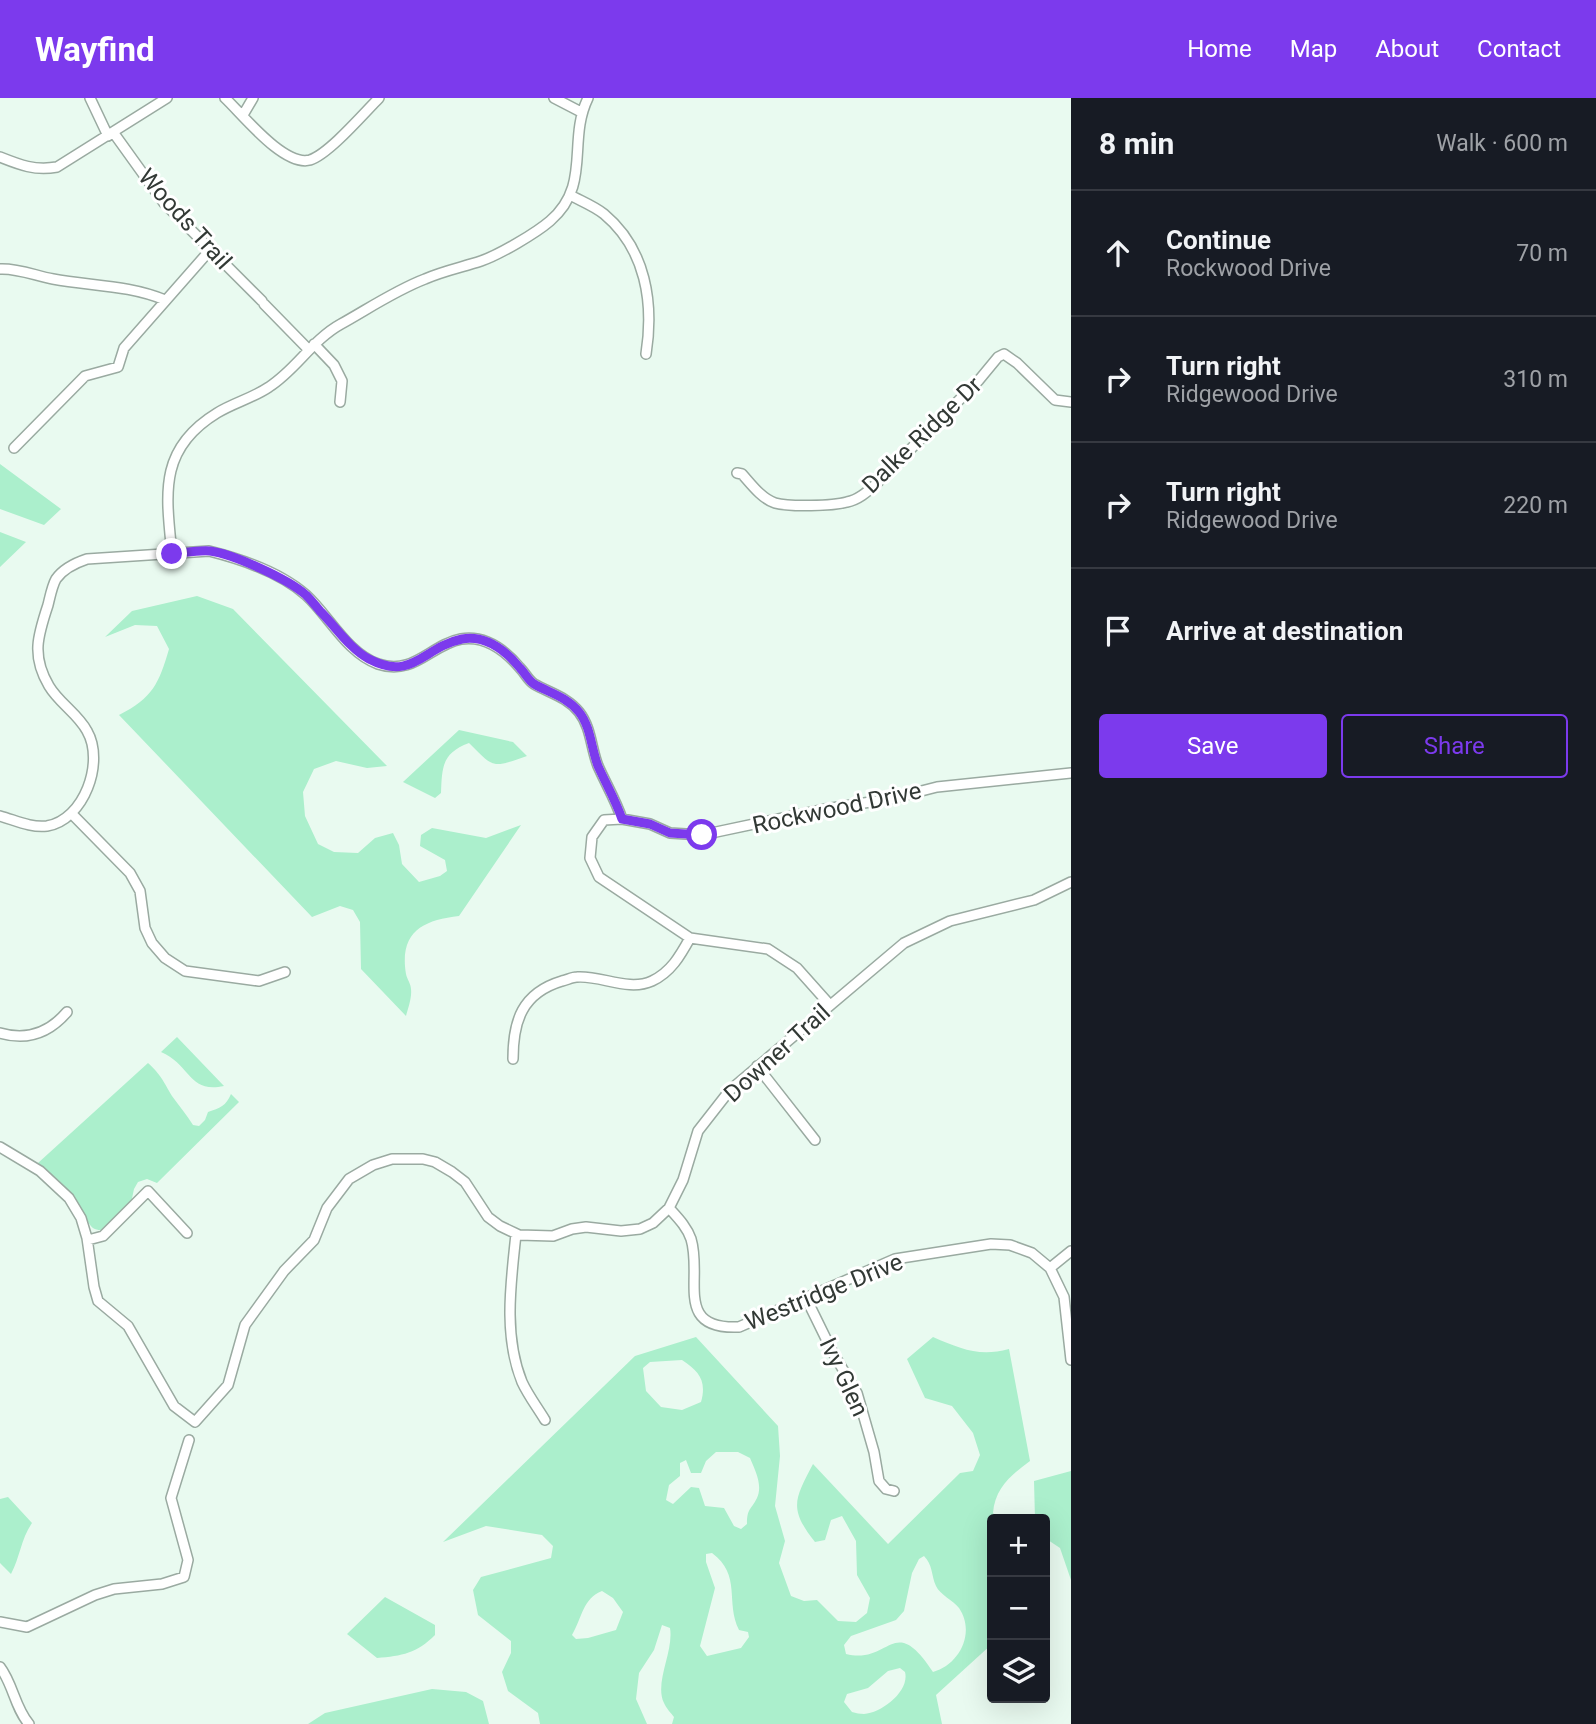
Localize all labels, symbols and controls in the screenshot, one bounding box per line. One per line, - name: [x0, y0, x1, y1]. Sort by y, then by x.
- text: Wayfind: [35, 30, 155, 69]
- text: Home: [1187, 35, 1252, 63]
- text: Map: [1290, 35, 1337, 63]
- text: About: [1375, 35, 1439, 63]
- text: Contact: [1477, 35, 1561, 63]
- text: 8 min: [1099, 126, 1174, 161]
- text: Walk · 600 m: [1436, 130, 1568, 157]
- street label: Woods Trail: [133, 163, 237, 275]
- text: Continue: [1166, 225, 1271, 255]
- icon: ahead: [1099, 234, 1137, 272]
- text: 70 m: [1516, 240, 1568, 267]
- text: Rockwood Drive: [1166, 255, 1331, 282]
- text: Turn right: [1166, 351, 1281, 381]
- icon: right: [1099, 360, 1137, 398]
- text: 310 m: [1503, 366, 1568, 393]
- street label: Dalke Ridge Dr: [856, 371, 988, 499]
- text: Ridgewood Drive: [1166, 381, 1338, 408]
- text: Turn right: [1166, 477, 1281, 507]
- icon: right: [1099, 486, 1137, 524]
- text: 220 m: [1503, 492, 1568, 519]
- text: Ridgewood Drive: [1166, 507, 1338, 534]
- route end: [156, 538, 187, 569]
- icon: arrive: [1099, 612, 1137, 650]
- text: Arrive at destination: [1166, 616, 1403, 646]
- button: Save: [1099, 714, 1327, 778]
- button: Share: [1341, 714, 1568, 778]
- street label: Rockwood Drive: [750, 776, 924, 840]
- route start: [686, 819, 717, 850]
- street label: Downer Trail: [718, 998, 836, 1108]
- street label: Westridge Drive: [741, 1248, 907, 1336]
- street label: Ivy Glen: [814, 1333, 874, 1421]
- map controls: [987, 1514, 1050, 1703]
- button: +: [987, 1514, 1050, 1577]
- button: −: [987, 1577, 1050, 1640]
- button: layers: [987, 1640, 1050, 1703]

